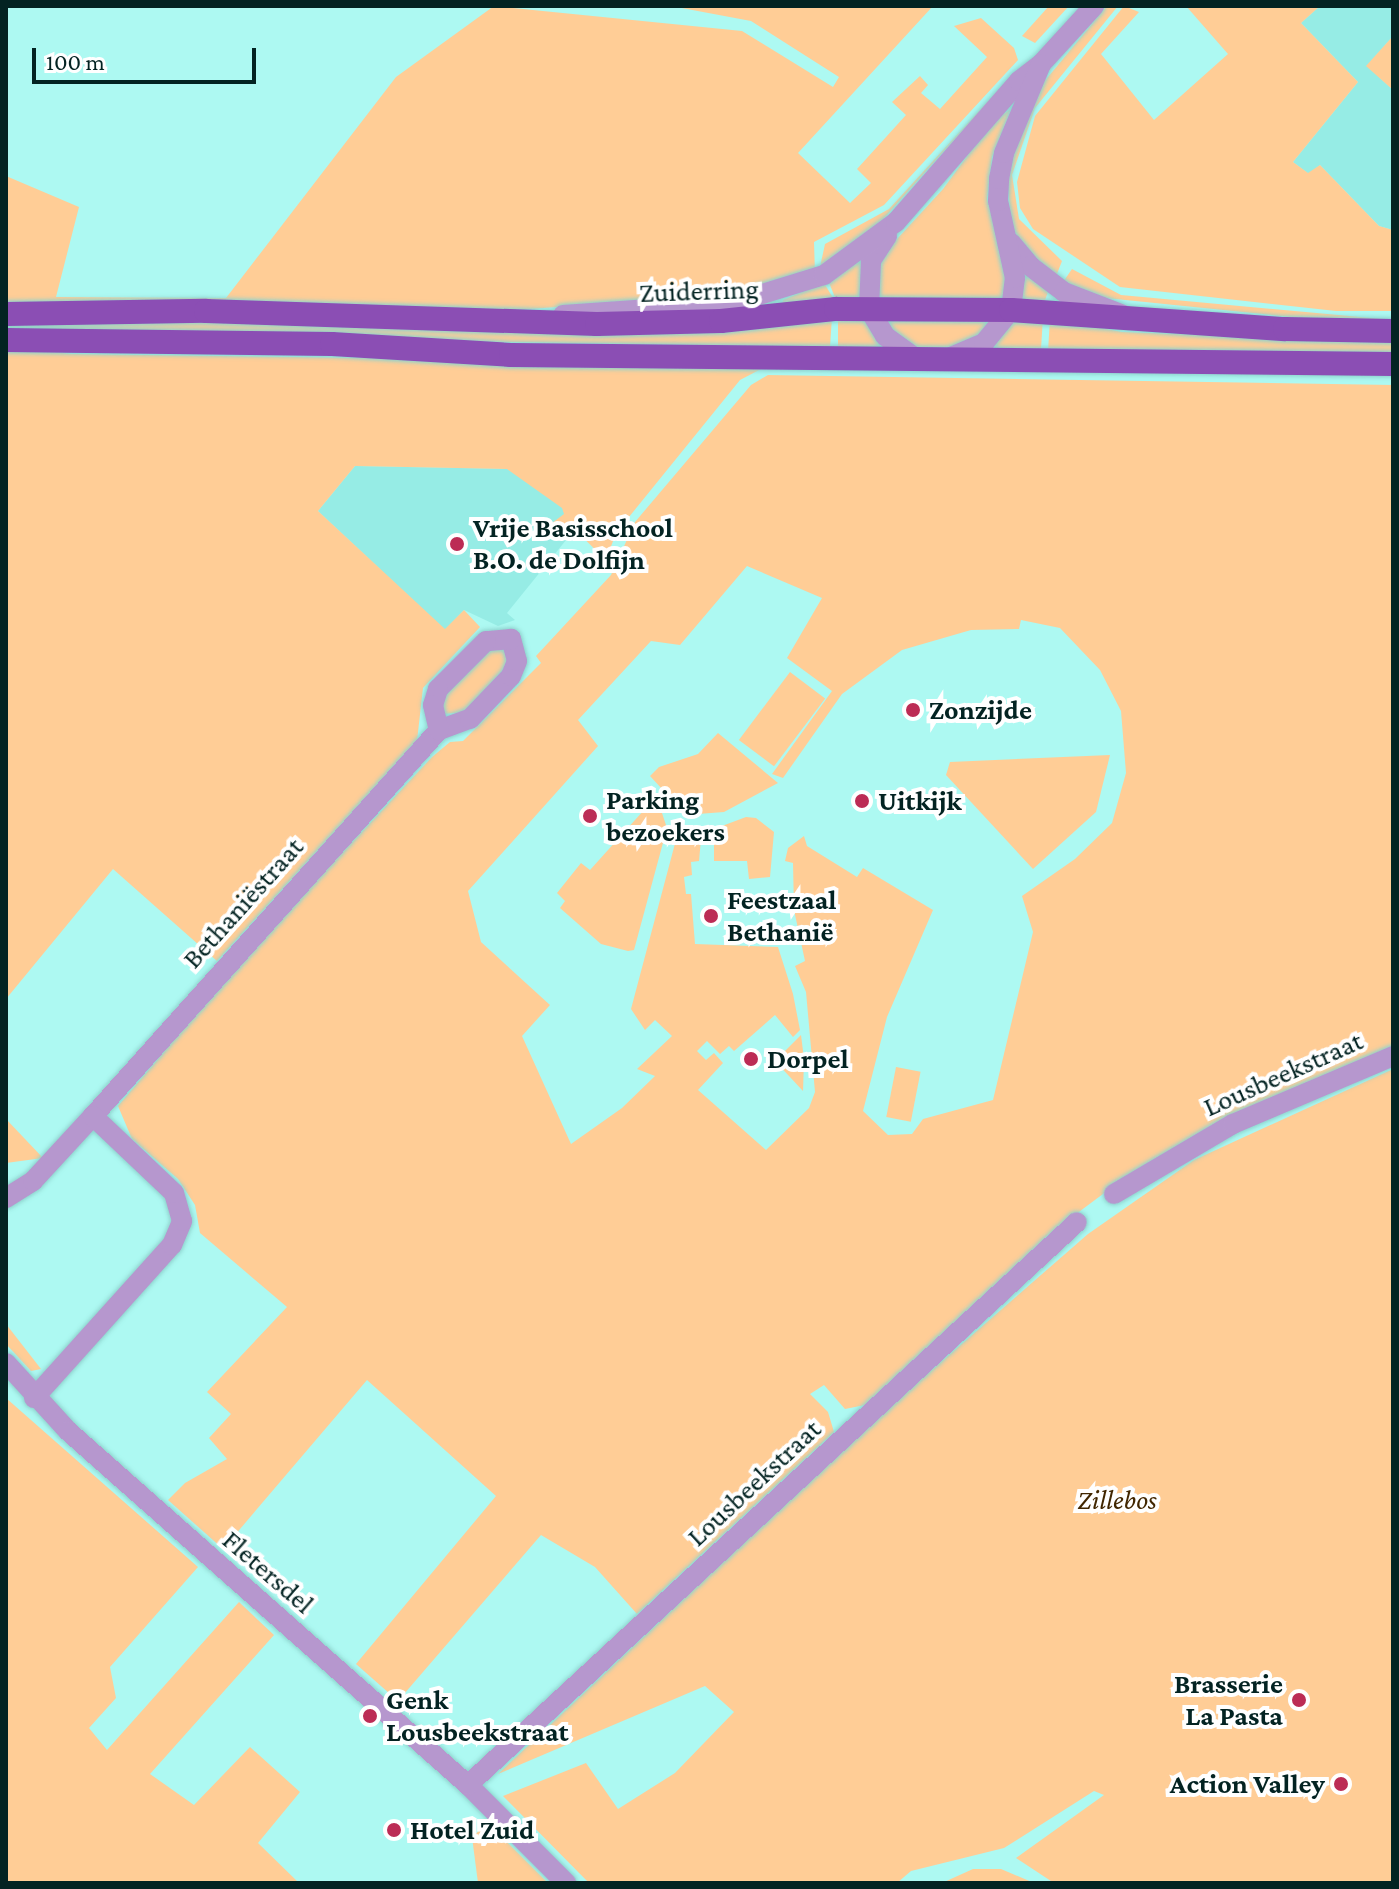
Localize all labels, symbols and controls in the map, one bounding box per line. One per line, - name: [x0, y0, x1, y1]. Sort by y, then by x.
- scale bar: [36, 32, 260, 82]
- text: 100 m: [46, 48, 105, 75]
- street label: Zuiderring: [639, 272, 759, 310]
- place label: Vrije Basisschool B.O. de Dolfijn: [473, 511, 673, 577]
- marker: Vrije Basisschool B.O. de Dolfijn: [448, 535, 466, 553]
- place label: Zonzijde: [929, 693, 1032, 727]
- marker: Zonzijde: [904, 701, 922, 719]
- place label: Parking bezoekers: [606, 783, 725, 849]
- place label: Uitkijk: [878, 784, 962, 818]
- marker: Uitkijk: [853, 792, 871, 810]
- marker: Parking bezoekers: [581, 807, 599, 825]
- street label: Bethaniëstraat: [176, 831, 310, 975]
- place label: Feestzaal Bethanië: [727, 883, 836, 949]
- marker: Feestzaal Bethanië: [702, 907, 720, 925]
- street label: Lousbeekstraat: [1198, 1024, 1368, 1124]
- place label: Dorpel: [767, 1042, 849, 1076]
- marker: Dorpel: [742, 1050, 760, 1068]
- street label: Lousbeekstraat: [680, 1413, 828, 1553]
- park label: Zillebos: [1077, 1483, 1157, 1517]
- street label: Fletersdel: [215, 1523, 321, 1621]
- place label: Brasserie La Pasta: [1174, 1667, 1283, 1733]
- place label: Genk Lousbeekstraat: [386, 1683, 569, 1749]
- marker: Brasserie La Pasta: [1290, 1691, 1308, 1709]
- marker: Genk Lousbeekstraat: [361, 1707, 379, 1725]
- place label: Action Valley: [1170, 1767, 1325, 1801]
- marker: Action Valley: [1332, 1775, 1350, 1793]
- place label: Hotel Zuid: [410, 1813, 534, 1847]
- marker: Hotel Zuid: [385, 1821, 403, 1839]

